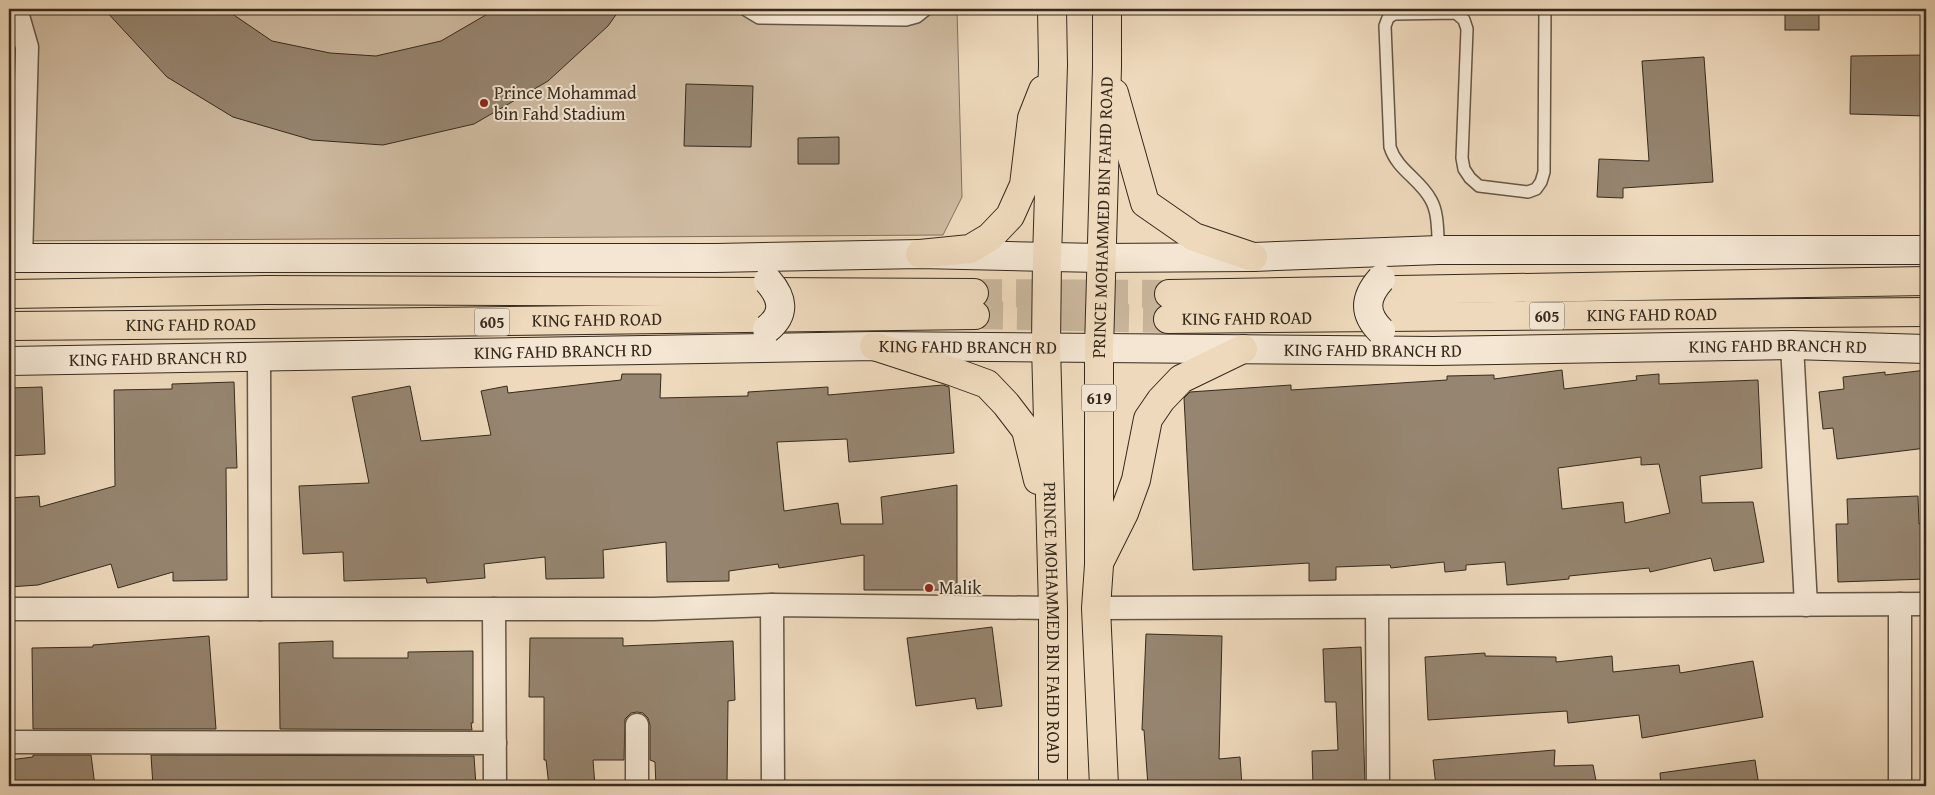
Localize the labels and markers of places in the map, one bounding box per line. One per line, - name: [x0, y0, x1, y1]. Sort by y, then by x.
- place label: Prince Mohammad bin Fahd Stadium: [494, 79, 637, 127]
- marker: Prince Mohammad bin Fahd Stadium: [478, 97, 490, 109]
- place label: Malik: [939, 574, 982, 601]
- marker: Malik: [923, 582, 935, 594]

